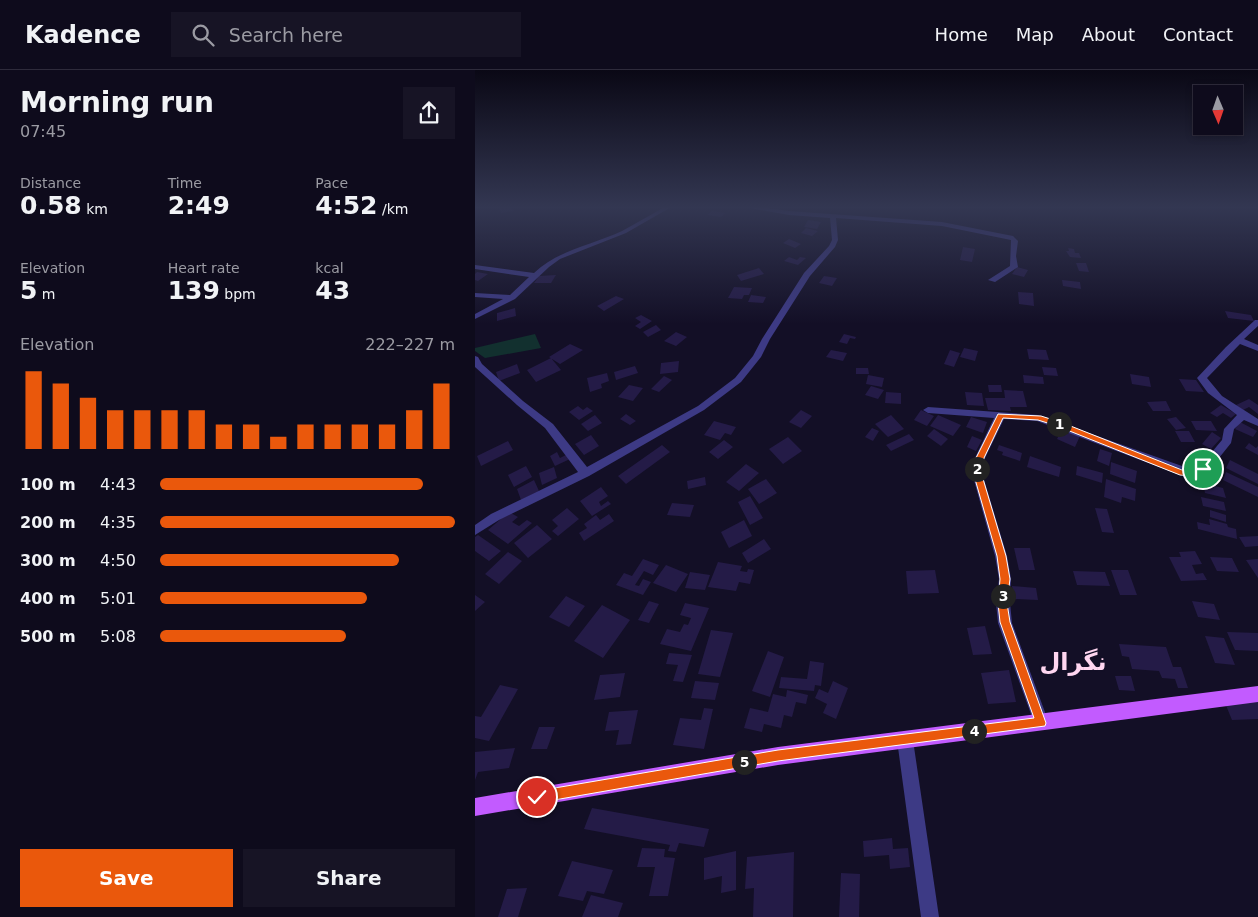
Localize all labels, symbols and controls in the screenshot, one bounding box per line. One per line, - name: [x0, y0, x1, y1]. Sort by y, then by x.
- search box: [171, 12, 521, 57]
- text: Kadence: [25, 21, 141, 49]
- icon: search: [189, 21, 217, 49]
- text: Search here: [229, 24, 343, 46]
- text: Home: [935, 24, 988, 45]
- text: Map: [1016, 24, 1054, 45]
- text: About: [1082, 24, 1135, 45]
- text: Contact: [1163, 24, 1233, 45]
- north arrow: [1193, 85, 1243, 135]
- map controls: [1193, 85, 1243, 135]
- text: Morning run: [20, 86, 214, 119]
- button: share: [403, 87, 455, 139]
- text: 07:45: [20, 122, 66, 141]
- text: Distance: [20, 175, 81, 191]
- text: Time: [168, 175, 202, 191]
- text: Pace: [315, 175, 348, 191]
- text: 0.58: [20, 191, 82, 220]
- text: 2:49: [168, 191, 230, 220]
- text: 4:52: [315, 191, 378, 220]
- text: km: [82, 201, 108, 217]
- text: /km: [378, 201, 408, 217]
- text: Elevation: [20, 260, 85, 276]
- text: Heart rate: [168, 260, 240, 276]
- text: kcal: [315, 260, 344, 276]
- text: 5: [20, 276, 37, 305]
- text: 139: [168, 276, 220, 305]
- text: 43: [315, 276, 350, 305]
- text: m: [37, 286, 56, 302]
- text: bpm: [220, 286, 256, 302]
- text: Elevation: [20, 335, 94, 354]
- text: 222–227 m: [365, 335, 455, 354]
- pin: 1: [1047, 412, 1071, 436]
- text: 1: [1055, 416, 1064, 432]
- pin: [1182, 448, 1224, 490]
- icon: arrive: [1189, 455, 1217, 483]
- pin: 2: [965, 456, 989, 482]
- text: 2: [973, 461, 982, 477]
- text: 100 m: [20, 475, 76, 494]
- text: 4:43: [100, 475, 136, 494]
- text: 200 m: [20, 513, 76, 532]
- text: 4:35: [100, 513, 136, 532]
- text: 300 m: [20, 551, 76, 570]
- text: 4:50: [100, 551, 136, 570]
- pin: 3: [991, 584, 1015, 608]
- text: 3: [999, 588, 1008, 604]
- text: 400 m: [20, 589, 76, 608]
- text: 5:01: [100, 589, 136, 608]
- text: 500 m: [20, 627, 76, 646]
- text: 5:08: [100, 627, 136, 646]
- district label: نگرال: [1040, 648, 1106, 676]
- pin: 4: [961, 718, 987, 744]
- text: 4: [970, 723, 979, 739]
- pin: 5: [731, 750, 757, 774]
- text: 5: [740, 754, 749, 770]
- pin: [516, 776, 558, 818]
- icon: check: [523, 783, 551, 811]
- button: Save: [20, 849, 233, 907]
- button: Share: [243, 849, 455, 907]

